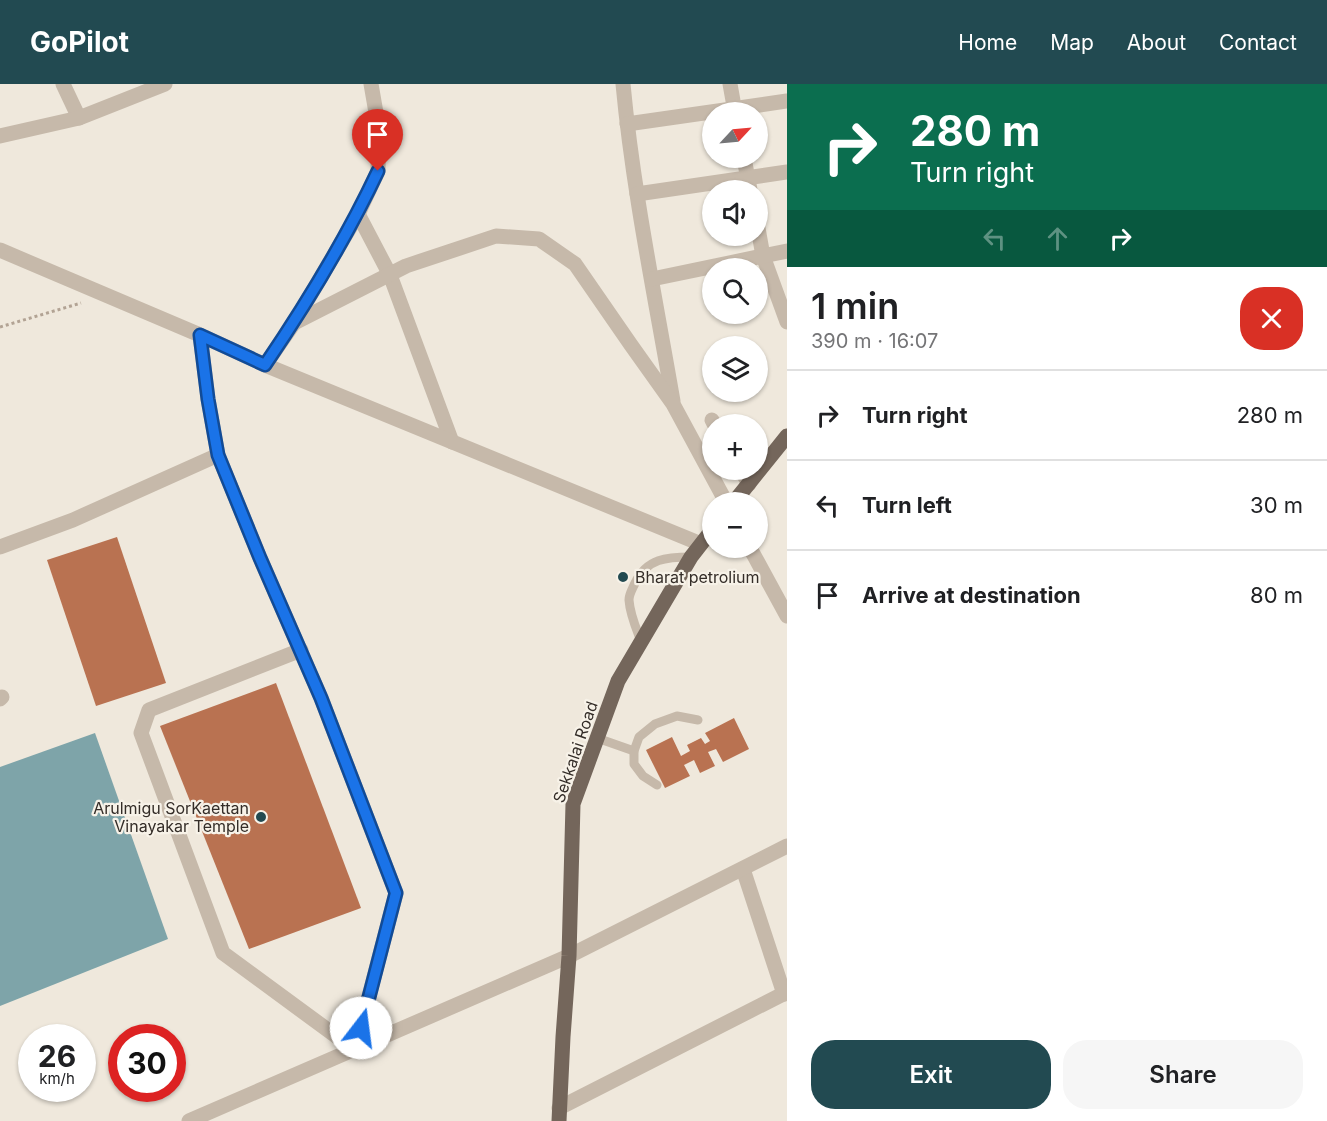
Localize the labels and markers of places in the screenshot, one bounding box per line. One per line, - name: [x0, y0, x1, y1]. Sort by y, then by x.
- pin: [352, 109, 403, 171]
- place label: Bharat petrolium: [635, 567, 760, 587]
- marker: Bharat petrolium: [616, 570, 630, 584]
- place label: Arulmigu SorKaettan Vinayakar Temple: [93, 798, 249, 836]
- marker: Arulmigu SorKaettan Vinayakar Temple: [254, 810, 268, 824]

